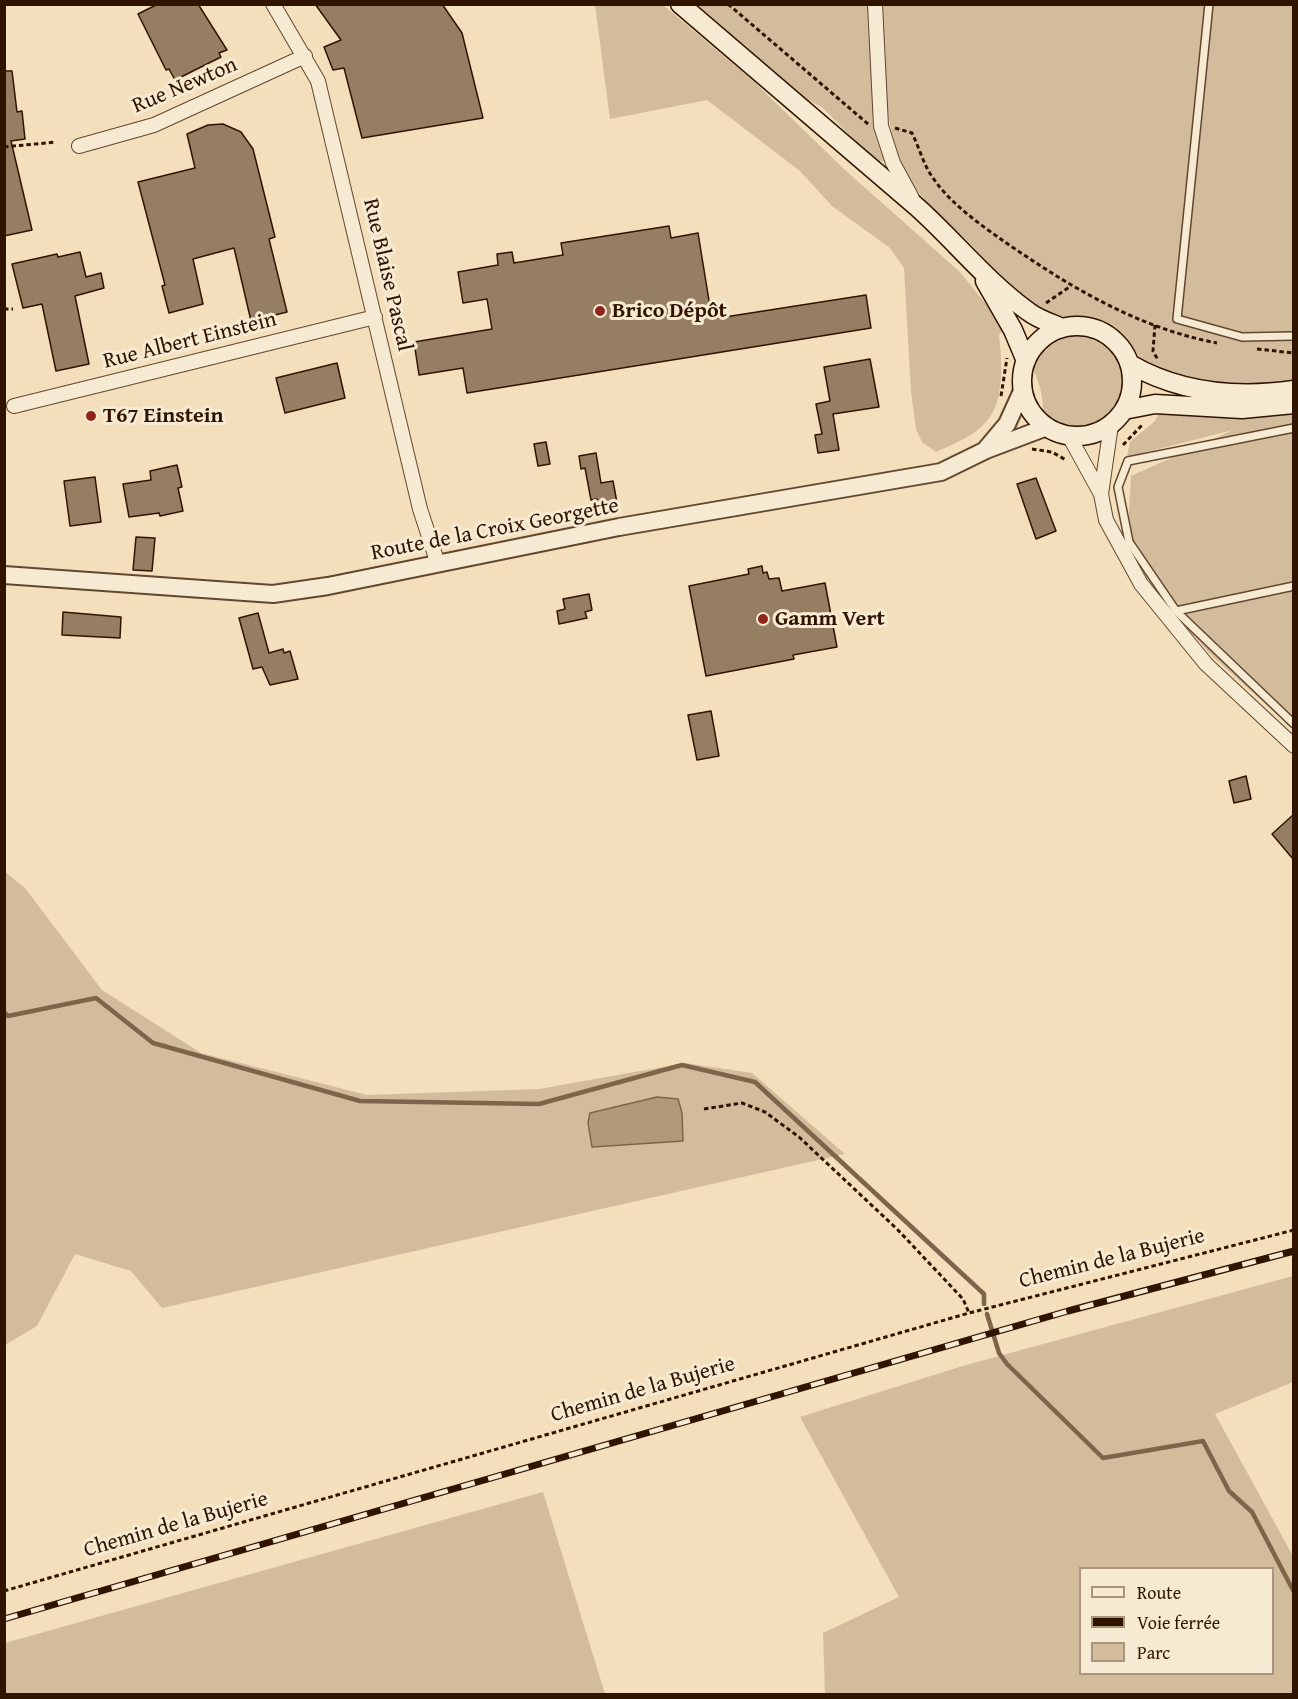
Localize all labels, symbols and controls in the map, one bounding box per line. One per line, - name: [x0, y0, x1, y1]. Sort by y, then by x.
- street label: Rue Newton: [129, 52, 241, 120]
- street label: Rue Blaise Pascal: [357, 196, 417, 354]
- place label: Brico Dépôt: [612, 298, 727, 324]
- marker: Brico Dépôt: [593, 304, 607, 318]
- street label: Rue Albert Einstein: [101, 307, 279, 375]
- place label: T67 Einstein: [103, 403, 224, 429]
- marker: T67 Einstein: [84, 409, 98, 423]
- street label: Route de la Croix Georgette: [369, 493, 621, 567]
- place label: Gamm Vert: [775, 606, 885, 632]
- marker: Gamm Vert: [756, 612, 770, 626]
- street label: Chemin de la Bujerie: [1016, 1223, 1208, 1295]
- street label: Chemin de la Bujerie: [548, 1351, 738, 1429]
- street label: Chemin de la Bujerie: [81, 1486, 271, 1564]
- legend: [1079, 1567, 1274, 1675]
- text: Route: [1137, 1579, 1181, 1606]
- text: Voie ferrée: [1137, 1609, 1220, 1636]
- text: Parc: [1137, 1639, 1170, 1666]

